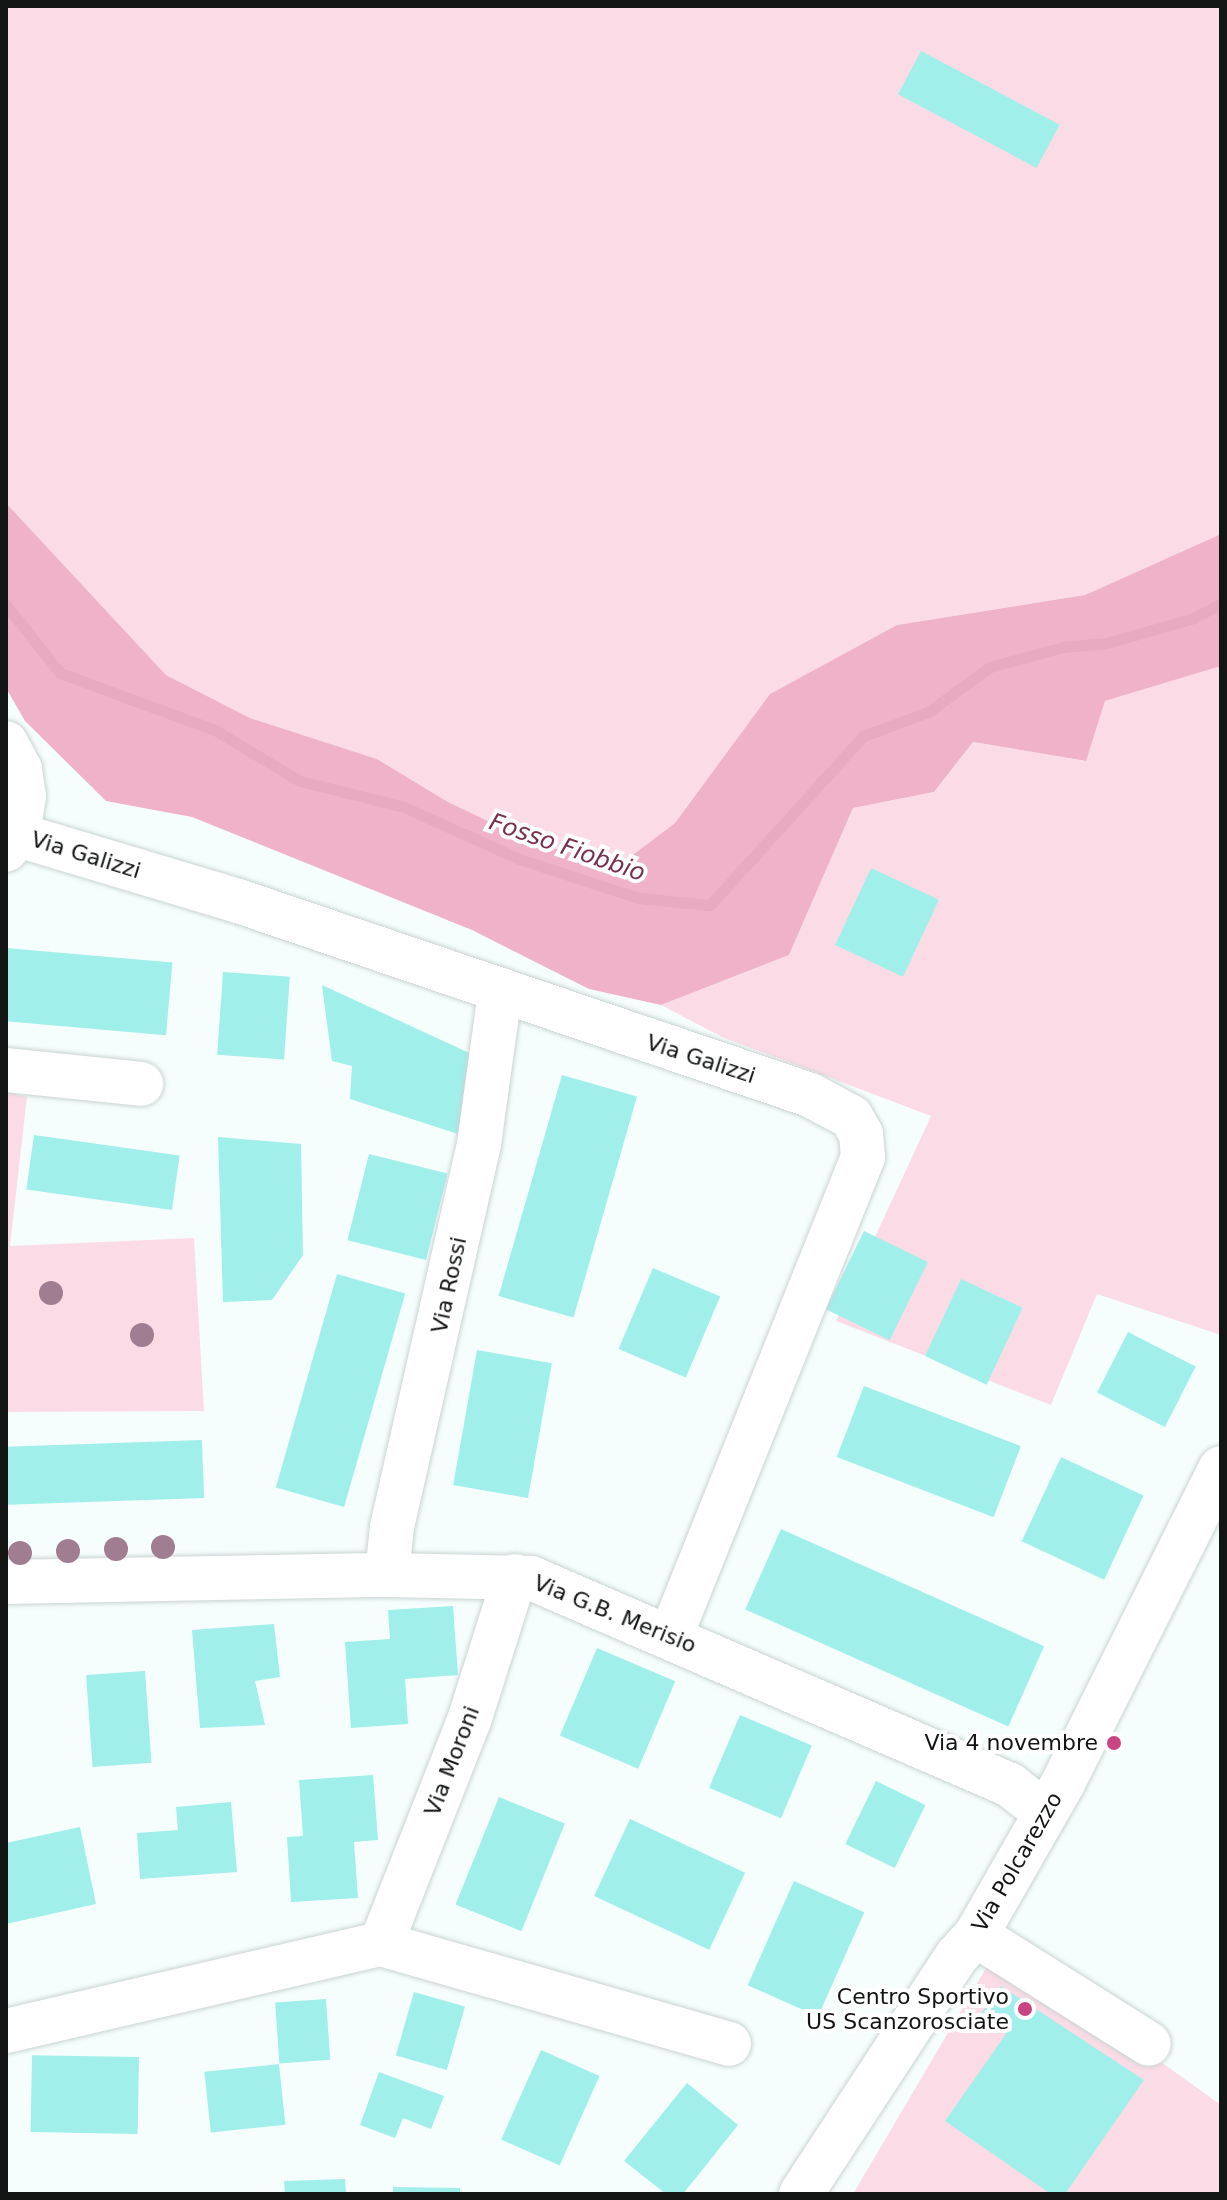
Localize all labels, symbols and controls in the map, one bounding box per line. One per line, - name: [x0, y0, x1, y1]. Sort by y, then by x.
- water label: Fosso Fiobbio: [485, 808, 649, 888]
- street label: Via Galizzi: [28, 826, 144, 884]
- street label: Via Galizzi: [643, 1029, 759, 1089]
- street label: Via Rossi: [426, 1234, 472, 1336]
- street label: Via G.B. Merisio: [530, 1569, 700, 1659]
- street label: Via Moroni: [419, 1702, 485, 1820]
- place label: Via 4 novembre: [924, 1730, 1098, 1756]
- marker: Via 4 novembre: [1105, 1734, 1123, 1752]
- street label: Via Polcarezzo: [966, 1787, 1068, 1937]
- place label: Centro Sportivo US Scanzorosciate: [806, 1983, 1009, 2034]
- marker: Centro Sportivo US Scanzorosciate: [1016, 2000, 1034, 2018]

